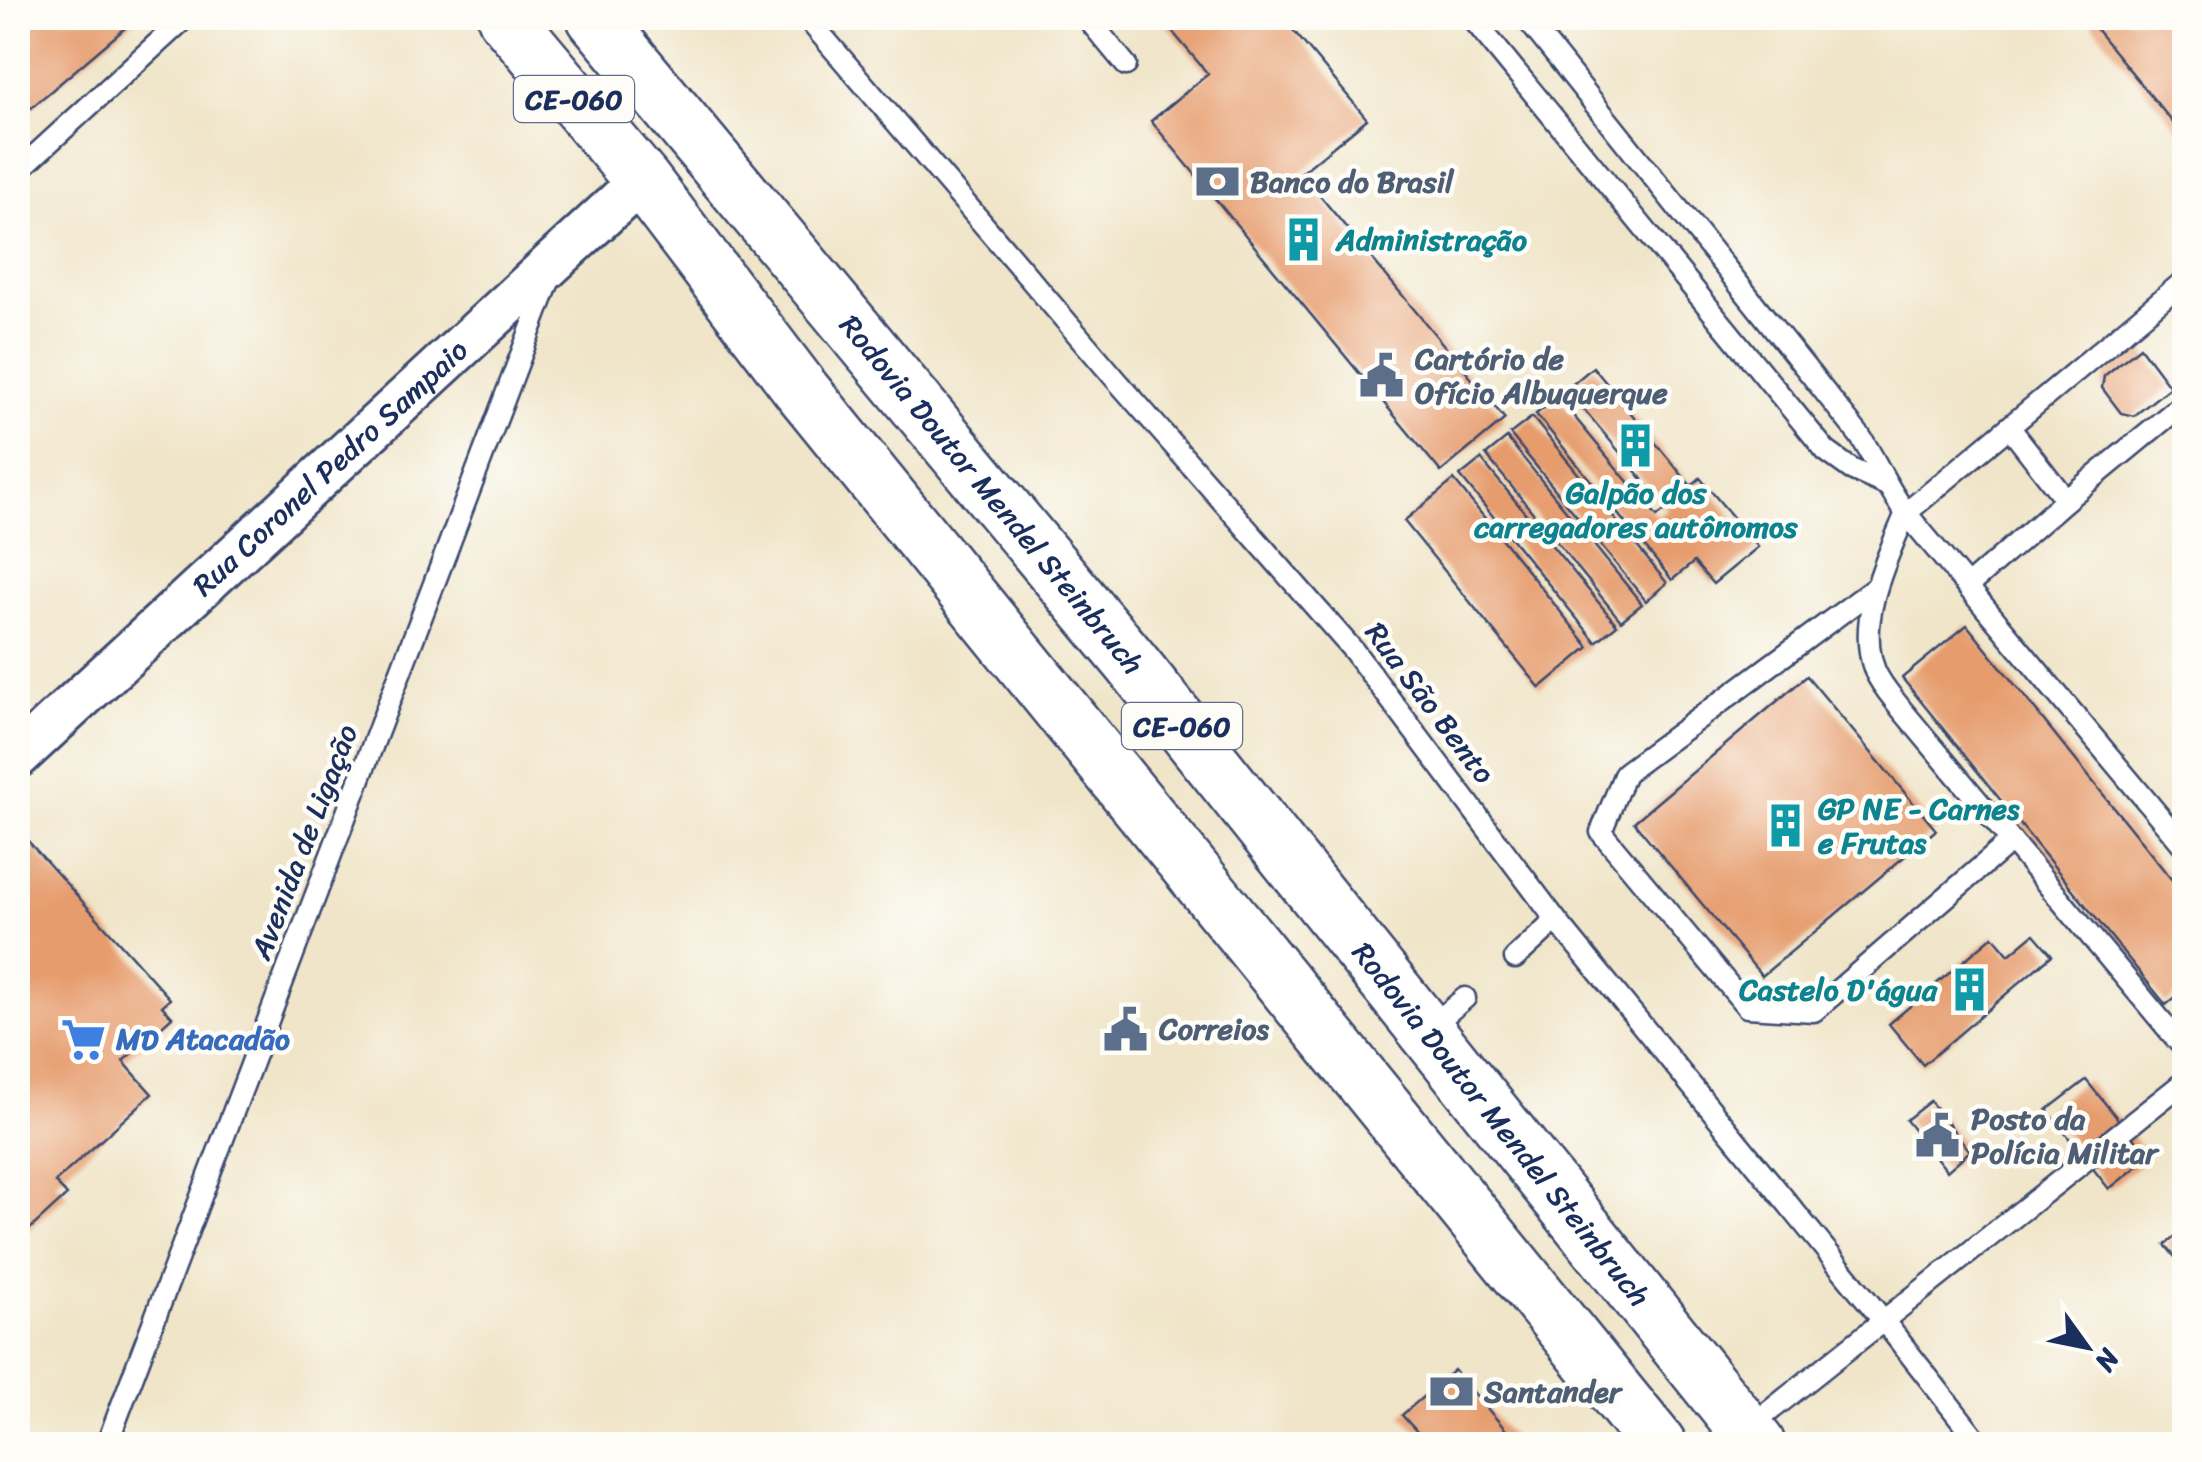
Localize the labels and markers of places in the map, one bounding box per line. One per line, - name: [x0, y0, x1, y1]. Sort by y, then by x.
- place label: Banco do Brasil: [1250, 155, 1455, 209]
- bank icon: Banco do Brasil: [1193, 158, 1241, 206]
- place label: Administração: [1334, 213, 1528, 267]
- building icon: Administração: [1279, 216, 1327, 264]
- place label: Cartório de Ofício Albuquerque: [1414, 332, 1668, 420]
- public building icon: Cartório de Ofício Albuquerque: [1358, 352, 1406, 400]
- building icon: Galpão dos carregadores autônomos: [1612, 422, 1660, 470]
- place label: Galpão dos carregadores autônomos: [1473, 466, 1799, 554]
- place label: GP NE - Carnes e Frutas: [1817, 782, 2020, 870]
- building icon: GP NE - Carnes e Frutas: [1761, 802, 1809, 850]
- place label: Castelo D'água: [1738, 963, 1938, 1017]
- building icon: Castelo D'água: [1946, 966, 1994, 1014]
- place label: Correios: [1158, 1002, 1269, 1056]
- public building icon: Correios: [1102, 1005, 1150, 1053]
- place label: MD Atacadão: [115, 1012, 290, 1066]
- supermarket icon: MD Atacadão: [59, 1015, 107, 1063]
- place label: Posto da Polícia Militar: [1971, 1092, 2160, 1180]
- public building icon: Posto da Polícia Militar: [1914, 1112, 1962, 1160]
- place label: Santander: [1483, 1365, 1624, 1419]
- bank icon: Santander: [1427, 1368, 1475, 1416]

